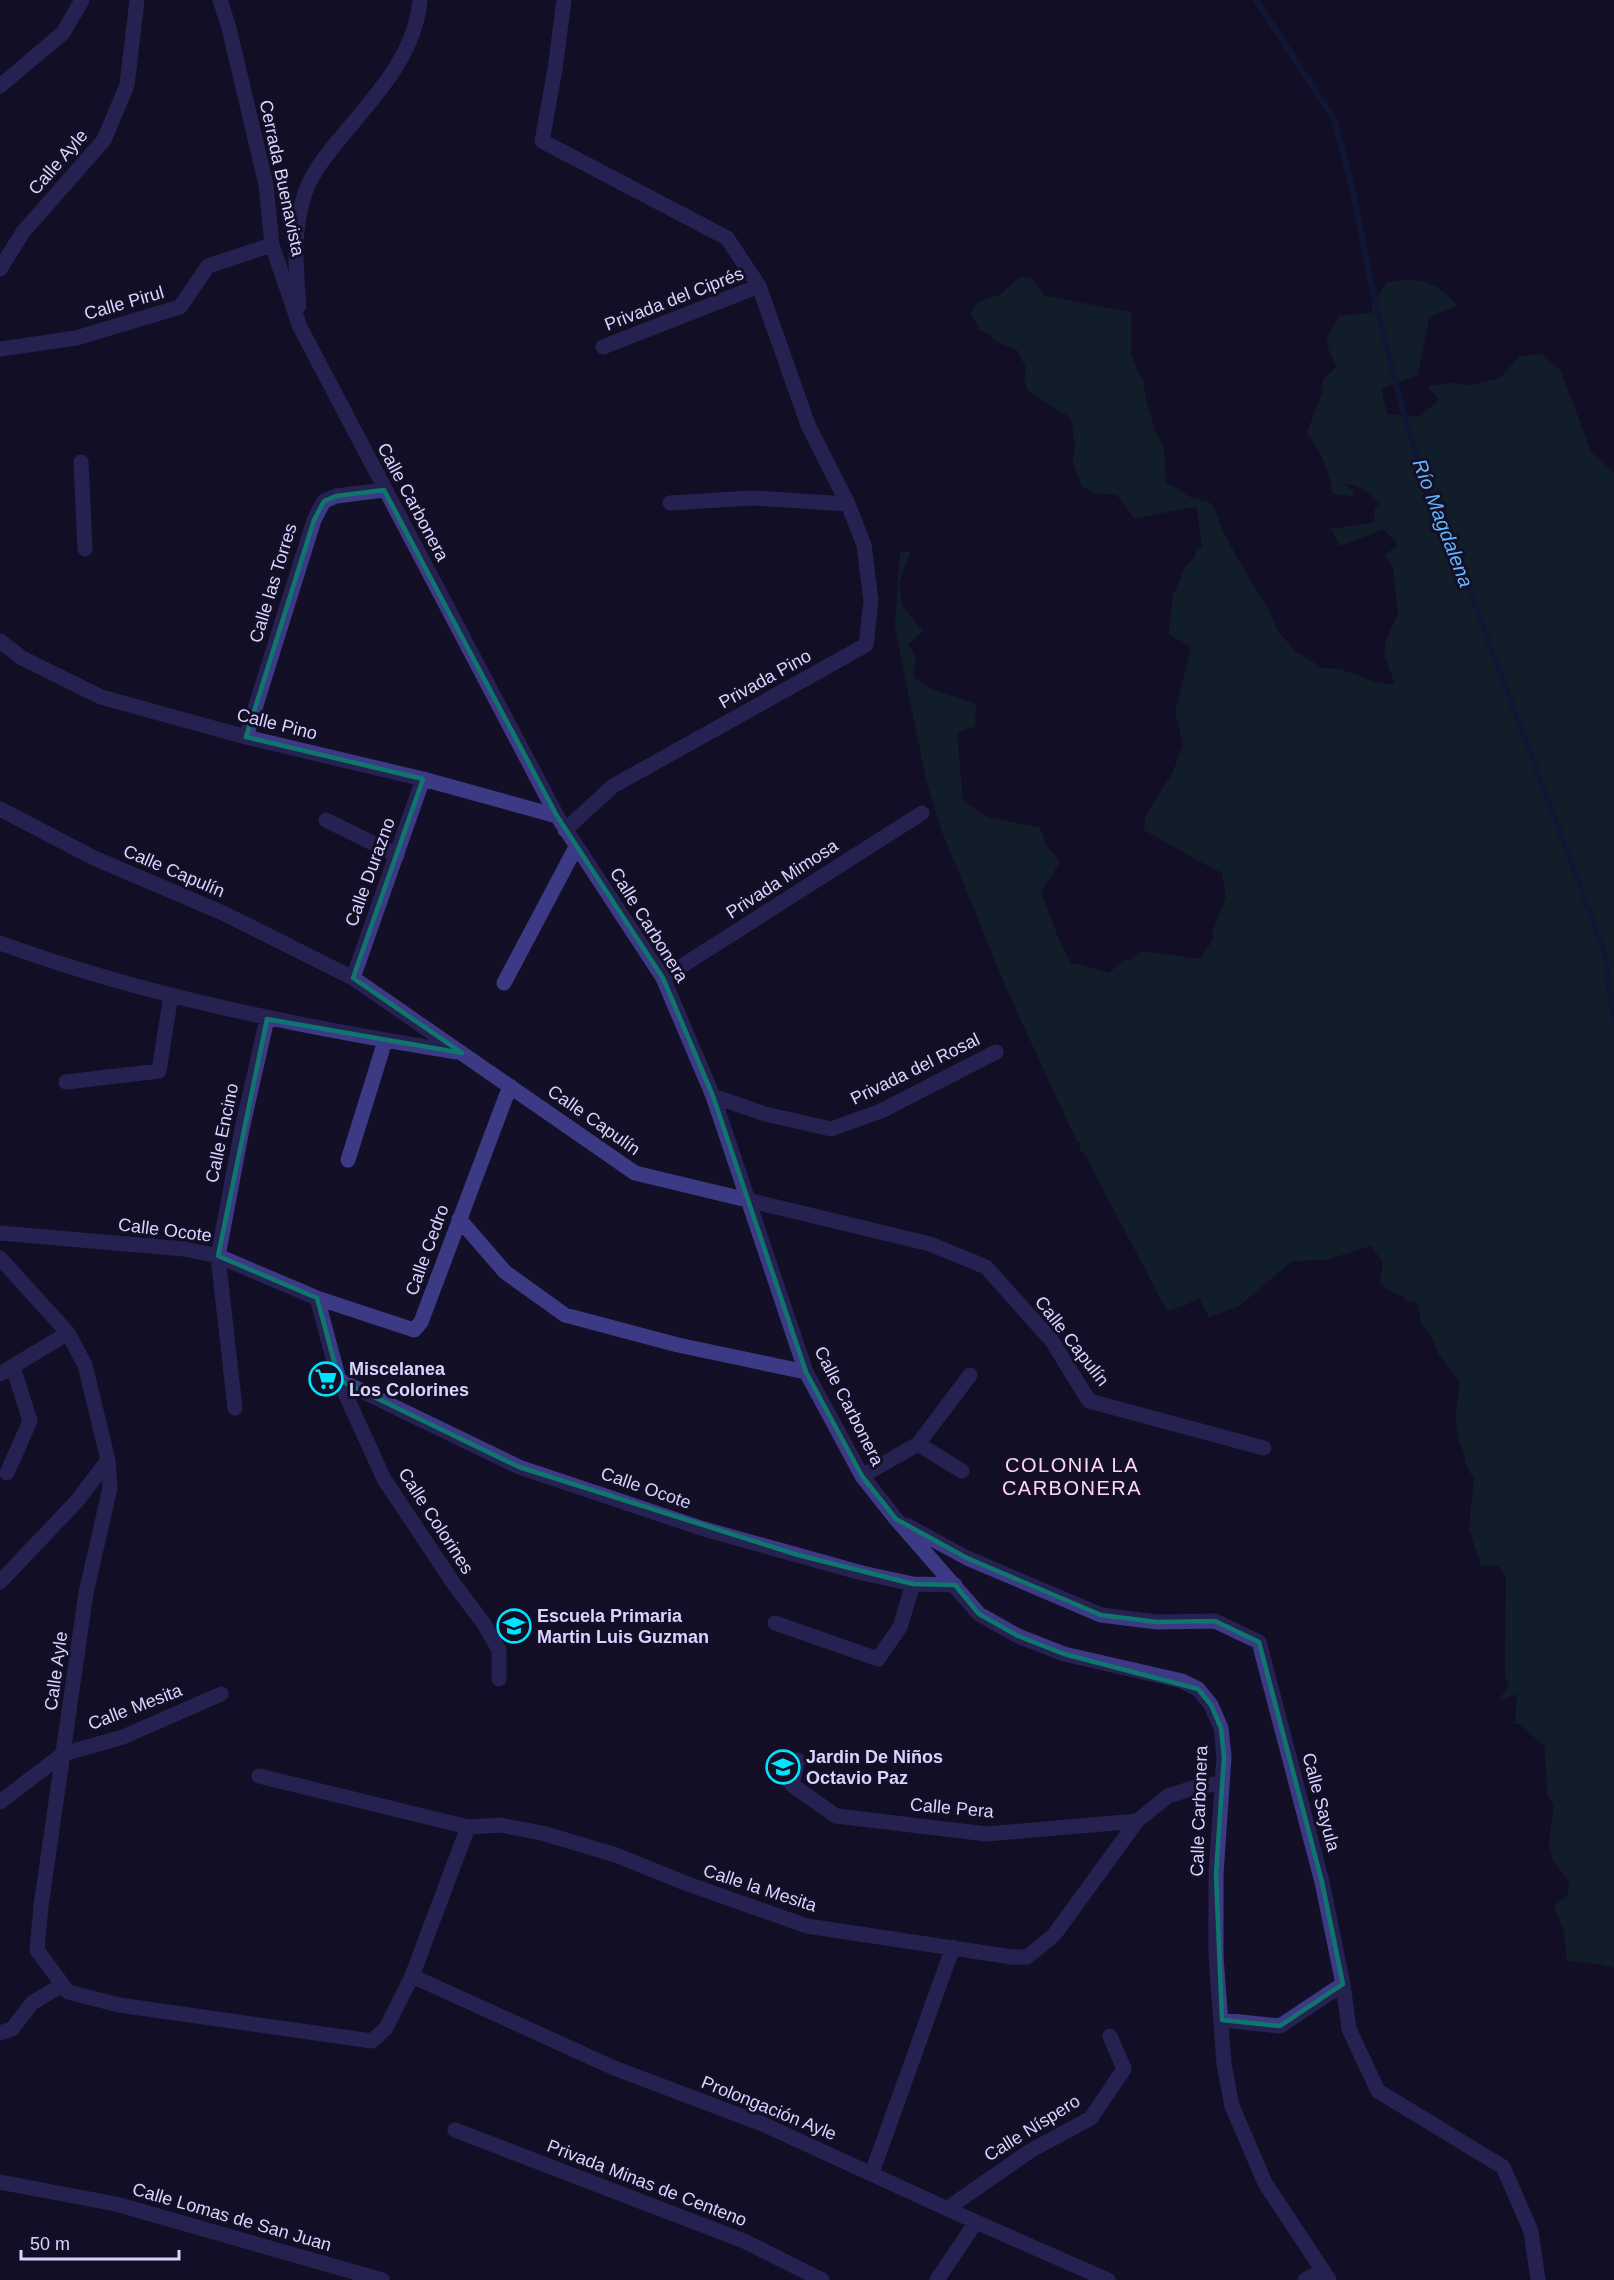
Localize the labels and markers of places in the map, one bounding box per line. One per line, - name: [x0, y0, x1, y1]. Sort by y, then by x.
- place label: Miscelanea Los Colorines: [349, 1359, 469, 1400]
- supermarket icon: Miscelanea Los Colorines: [308, 1361, 344, 1397]
- place label: Escuela Primaria Martin Luis Guzman: [537, 1606, 709, 1647]
- school or university icon: Escuela Primaria Martin Luis Guzman: [496, 1608, 532, 1644]
- place label: Jardin De Niños Octavio Paz: [806, 1747, 943, 1788]
- school or university icon: Jardin De Niños Octavio Paz: [765, 1749, 801, 1785]

